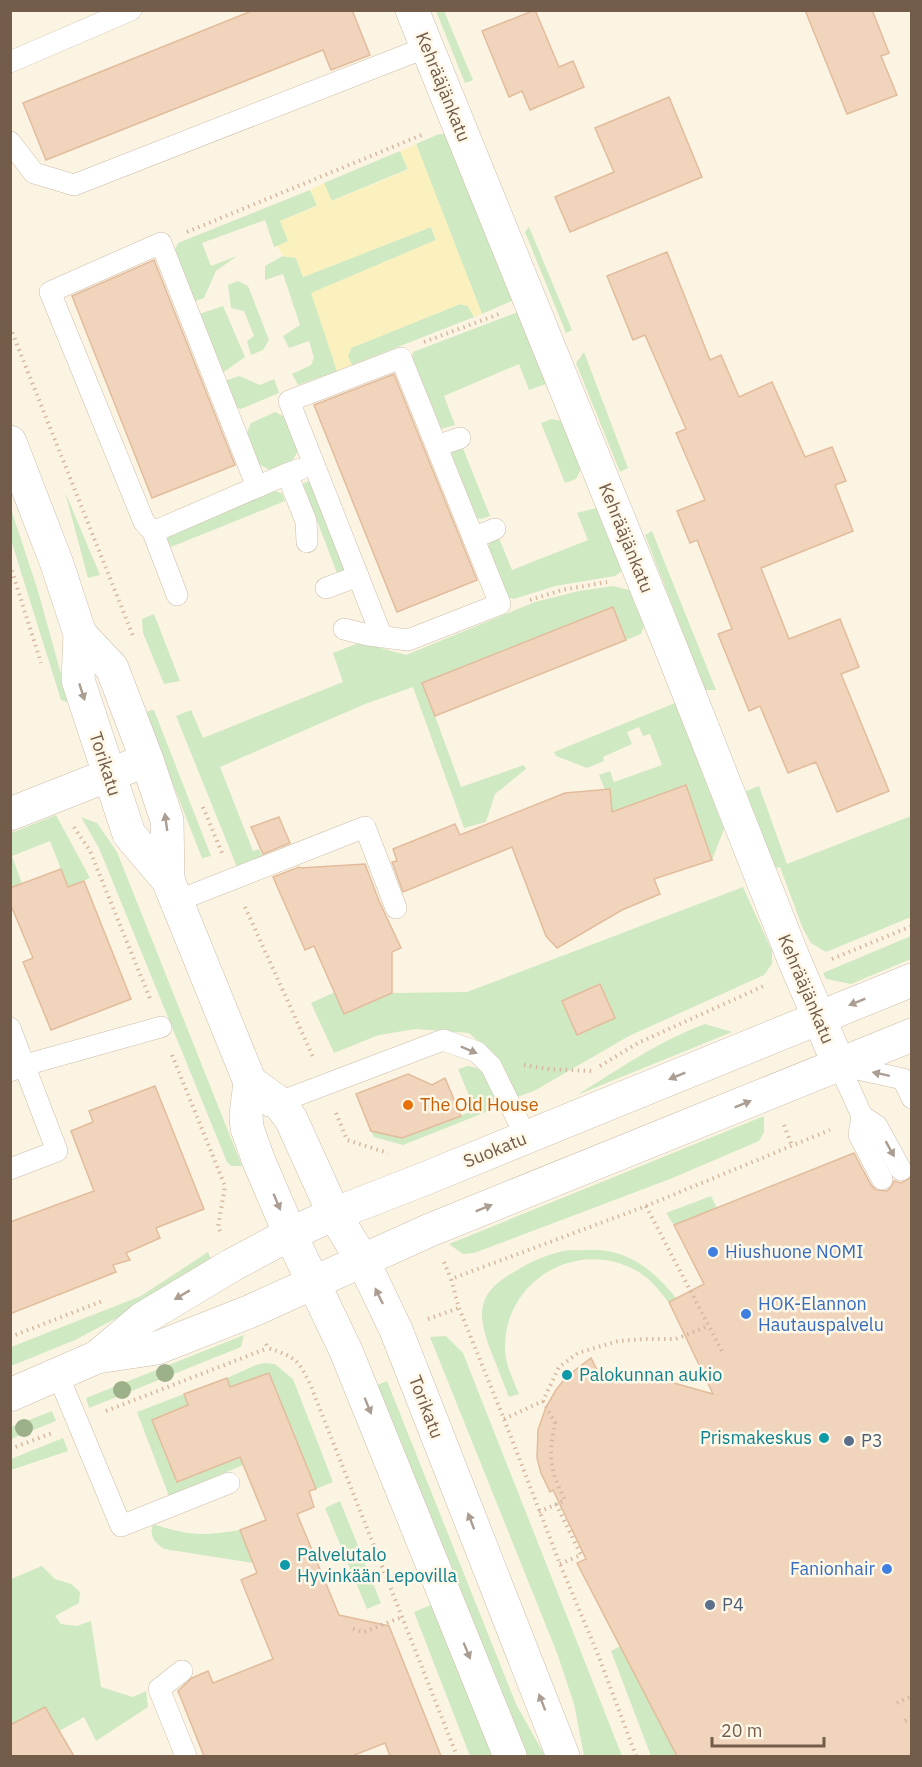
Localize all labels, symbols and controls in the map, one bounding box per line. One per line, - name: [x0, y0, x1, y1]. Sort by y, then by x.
- street label: Kehrääjänkatu: [411, 28, 476, 145]
- street label: Kehrääjänkatu: [594, 479, 659, 596]
- one-way arrow: [78, 683, 87, 701]
- street label: Torikatu: [84, 729, 127, 799]
- one-way arrow: [161, 812, 170, 831]
- street label: Kehrääjänkatu: [773, 931, 840, 1047]
- one-way arrow: [848, 997, 866, 1007]
- one-way arrow: [461, 1045, 479, 1055]
- one-way arrow: [872, 1069, 890, 1079]
- one-way arrow: [668, 1072, 686, 1081]
- place label: The Old House: [420, 1093, 539, 1116]
- marker: The Old House: [401, 1098, 415, 1112]
- one-way arrow: [734, 1099, 752, 1108]
- street label: Suokatu: [460, 1126, 530, 1173]
- one-way arrow: [885, 1141, 895, 1158]
- one-way arrow: [272, 1194, 282, 1212]
- one-way arrow: [475, 1203, 493, 1212]
- place label: Hiushuone NOMI: [725, 1240, 863, 1263]
- marker: Hiushuone NOMI: [706, 1245, 720, 1259]
- one-way arrow: [375, 1287, 384, 1304]
- one-way arrow: [174, 1289, 190, 1300]
- place label: HOK-Elannon Hautauspalvelu: [758, 1292, 884, 1336]
- marker: HOK-Elannon Hautauspalvelu: [739, 1307, 753, 1321]
- place label: Palokunnan aukio: [579, 1363, 722, 1386]
- marker: Palokunnan aukio: [560, 1368, 574, 1382]
- street label: Torikatu: [404, 1372, 449, 1442]
- one-way arrow: [363, 1397, 373, 1415]
- place label: Prismakeskus: [700, 1426, 812, 1449]
- place label: P3: [861, 1429, 883, 1452]
- marker: Prismakeskus: [817, 1431, 831, 1445]
- marker: P3: [842, 1434, 856, 1448]
- one-way arrow: [466, 1511, 476, 1529]
- place label: Palvelutalo Hyvinkään Lepovilla: [297, 1543, 458, 1587]
- place label: Fanionhair: [790, 1557, 875, 1580]
- marker: Palvelutalo Hyvinkään Lepovilla: [278, 1558, 292, 1572]
- marker: Fanionhair: [880, 1562, 894, 1576]
- place label: P4: [722, 1593, 744, 1616]
- marker: P4: [703, 1598, 717, 1612]
- one-way arrow: [463, 1642, 472, 1660]
- one-way arrow: [537, 1693, 546, 1711]
- scale bar: [712, 1710, 824, 1748]
- text: 20 m: [721, 1719, 763, 1742]

